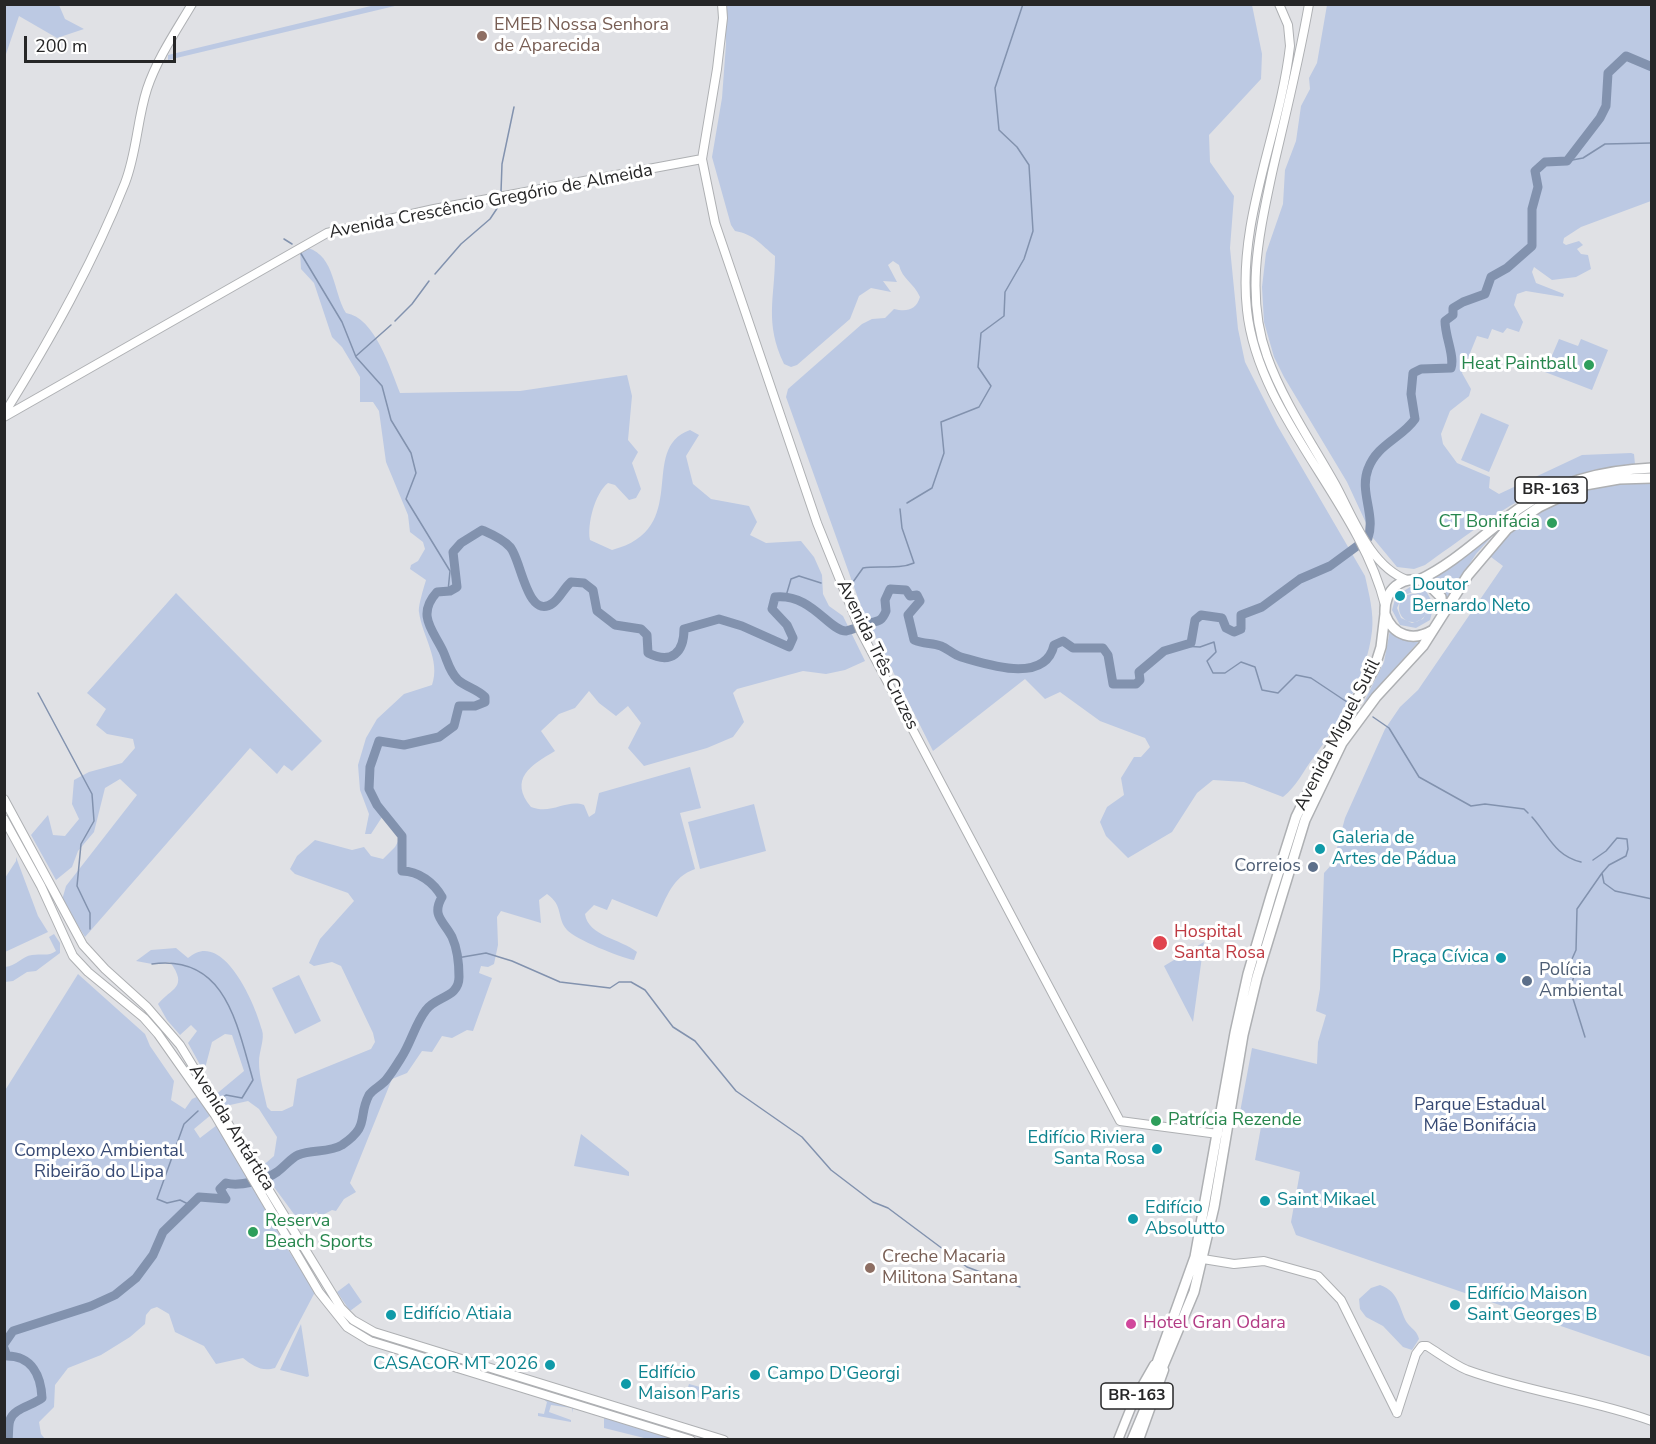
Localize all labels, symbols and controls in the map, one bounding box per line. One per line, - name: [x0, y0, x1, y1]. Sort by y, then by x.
- place label: EMEB Nossa Senhora de Aparecida: [494, 15, 669, 57]
- scale bar: [27, 24, 178, 62]
- marker: EMEB Nossa Senhora de Aparecida: [475, 29, 489, 43]
- text: 200 m: [35, 34, 87, 58]
- street label: Avenida Crescêncio Gregório de Almeida: [327, 160, 655, 244]
- place label: Heat Paintball: [1461, 354, 1577, 376]
- marker: Heat Paintball: [1582, 358, 1596, 372]
- road number: BR-163: [1515, 477, 1587, 503]
- place label: CT Bonifácia: [1439, 512, 1540, 534]
- marker: CT Bonifácia: [1545, 516, 1559, 530]
- place label: Doutor Bernardo Neto: [1412, 575, 1531, 618]
- street label: Avenida Três Cruzes: [831, 577, 923, 733]
- marker: Doutor Bernardo Neto: [1393, 589, 1407, 603]
- street label: Avenida Miguel Sutil: [1290, 656, 1386, 814]
- place label: Galeria de Artes de Pádua: [1332, 828, 1456, 870]
- marker: Galeria de Artes de Pádua: [1313, 842, 1327, 856]
- place label: Correios: [1234, 856, 1301, 878]
- marker: Correios: [1306, 860, 1320, 874]
- place label: Hospital Santa Rosa: [1174, 922, 1265, 964]
- marker: Hospital Santa Rosa: [1151, 934, 1169, 952]
- place label: Praça Cívica: [1392, 947, 1489, 969]
- marker: Praça Cívica: [1494, 951, 1508, 965]
- place label: Polícia Ambiental: [1539, 960, 1623, 1002]
- marker: Polícia Ambiental: [1520, 974, 1534, 988]
- street label: Avenida Antártica: [183, 1061, 279, 1195]
- park label: Parque Estadual Mãe Bonifácia: [1414, 1095, 1546, 1138]
- place label: Patrícia Rezende: [1168, 1110, 1301, 1132]
- marker: Patrícia Rezende: [1149, 1114, 1163, 1128]
- place label: Edifício Riviera Santa Rosa: [1027, 1128, 1145, 1170]
- park label: Complexo Ambiental Ribeirão do Lipa: [14, 1141, 184, 1184]
- marker: Edifício Riviera Santa Rosa: [1150, 1142, 1164, 1156]
- place label: Saint Mikael: [1277, 1190, 1376, 1212]
- marker: Saint Mikael: [1258, 1194, 1272, 1208]
- place label: Edifício Absolutto: [1145, 1198, 1225, 1240]
- place label: Reserva Beach Sports: [265, 1211, 373, 1254]
- marker: Edifício Absolutto: [1126, 1212, 1140, 1226]
- marker: Reserva Beach Sports: [246, 1225, 260, 1239]
- place label: Creche Macaria Militona Santana: [882, 1247, 1018, 1290]
- marker: Creche Macaria Militona Santana: [863, 1261, 877, 1275]
- place label: Edifício Maison Saint Georges B: [1467, 1284, 1597, 1326]
- marker: Edifício Maison Saint Georges B: [1448, 1298, 1462, 1312]
- place label: Edifício Atiaia: [403, 1304, 512, 1326]
- marker: Edifício Atiaia: [384, 1308, 398, 1322]
- place label: Hotel Gran Odara: [1143, 1313, 1286, 1335]
- marker: Hotel Gran Odara: [1124, 1317, 1138, 1331]
- place label: CASACOR MT 2026: [373, 1354, 538, 1376]
- marker: CASACOR MT 2026: [543, 1358, 557, 1372]
- place label: Edifício Maison Paris: [638, 1363, 740, 1406]
- place label: Campo D'Georgi: [767, 1364, 900, 1386]
- marker: Campo D'Georgi: [748, 1368, 762, 1382]
- marker: Edifício Maison Paris: [619, 1377, 633, 1391]
- road number: BR-163: [1101, 1383, 1173, 1409]

